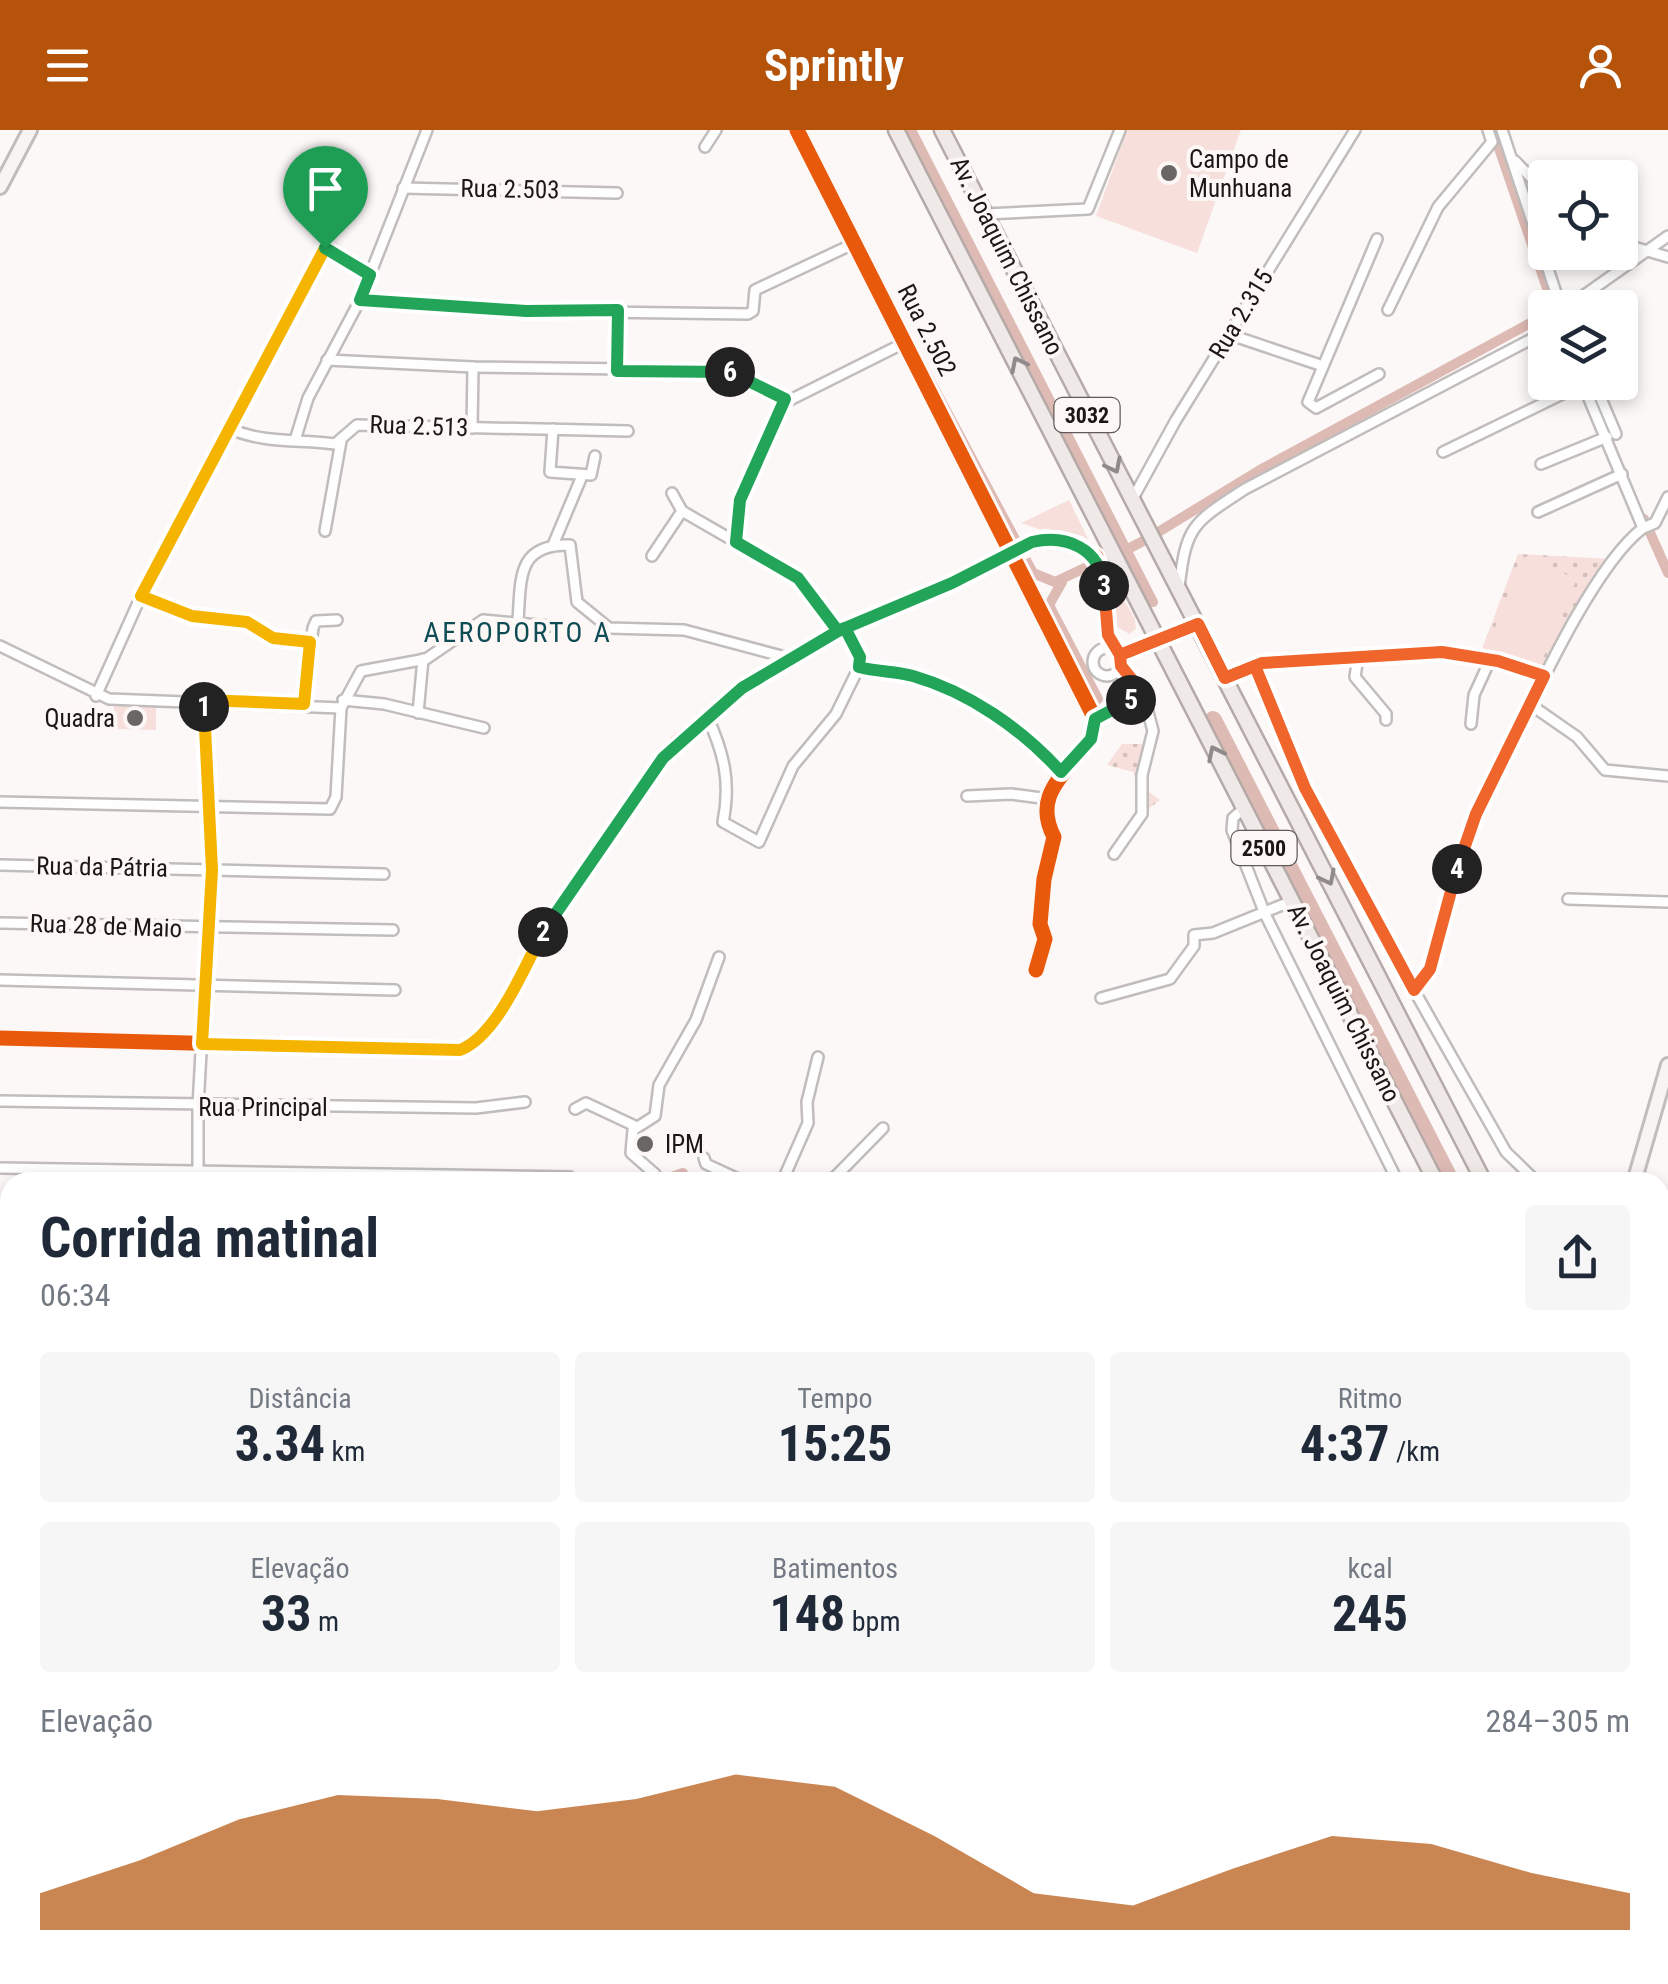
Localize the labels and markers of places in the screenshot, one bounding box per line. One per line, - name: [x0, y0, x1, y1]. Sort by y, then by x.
- place label: Campo de Munhuana: [1189, 145, 1292, 203]
- pin: [283, 146, 368, 249]
- marker: Campo de Munhuana: [1158, 162, 1180, 184]
- pin: 6: [705, 347, 755, 397]
- pin: 3: [1079, 561, 1129, 611]
- pin: 5: [1106, 675, 1156, 725]
- pin: 1: [179, 682, 229, 732]
- place label: Quadra: [44, 704, 115, 733]
- marker: Quadra: [124, 707, 146, 729]
- pin: 4: [1432, 844, 1482, 894]
- pin: 2: [518, 907, 568, 957]
- place label: IPM: [665, 1130, 704, 1159]
- marker: IPM: [634, 1133, 656, 1155]

